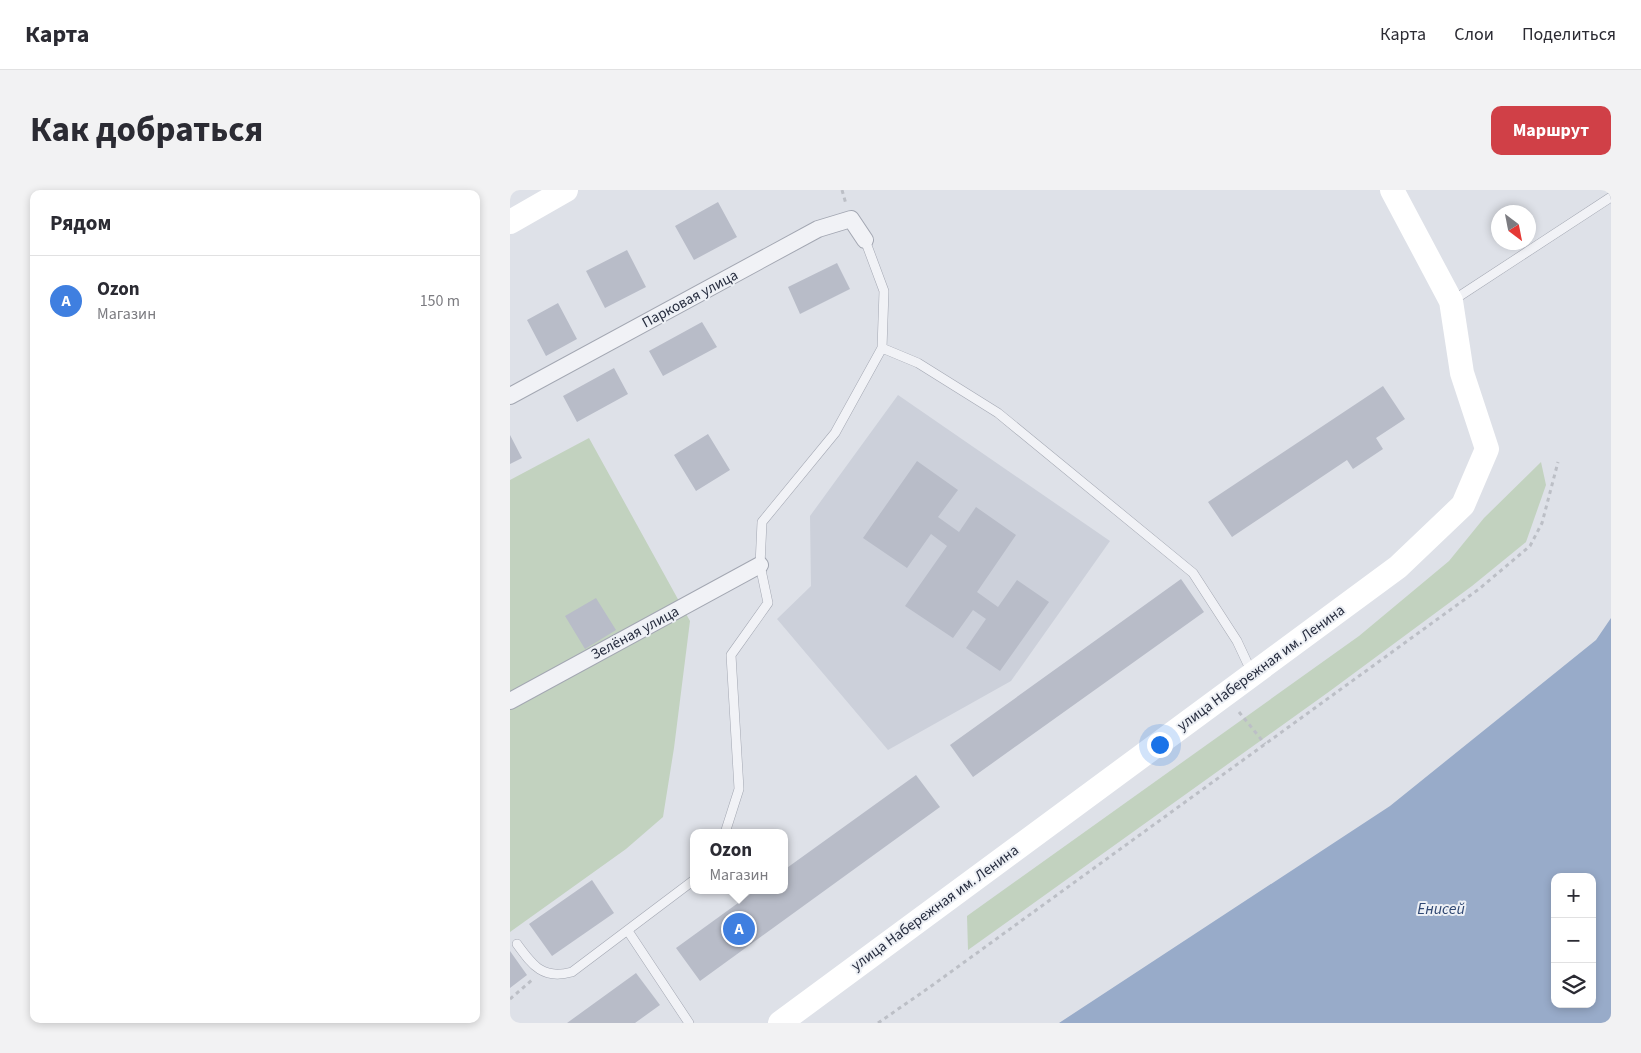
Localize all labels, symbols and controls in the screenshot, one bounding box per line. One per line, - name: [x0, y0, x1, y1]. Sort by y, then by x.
- text: Карта: [25, 17, 89, 52]
- text: Карта: [1380, 22, 1426, 47]
- text: Слои: [1454, 22, 1494, 47]
- text: Поделиться: [1522, 22, 1616, 47]
- text: Как добраться: [30, 105, 263, 155]
- button: Маршрут: [1491, 106, 1611, 155]
- north arrow: [1491, 205, 1536, 250]
- text: Рядом: [50, 208, 111, 238]
- street label: Парковая улица: [638, 265, 742, 333]
- text: Ozon: [97, 276, 140, 303]
- text: A: [61, 290, 71, 312]
- text: 150 m: [420, 290, 460, 312]
- text: Магазин: [97, 303, 156, 325]
- street label: улица Набережная им. Ленина: [1173, 600, 1349, 736]
- street label: Зелёная улица: [587, 601, 683, 665]
- your location: [1147, 732, 1173, 758]
- popup: [690, 829, 788, 894]
- text: Ozon: [709, 837, 752, 864]
- street label: улица Набережная им. Ленина: [847, 840, 1023, 976]
- text: Магазин: [709, 864, 769, 886]
- map controls: [1551, 873, 1596, 1008]
- button: +: [1551, 873, 1596, 918]
- water label: Енисей: [1417, 898, 1465, 920]
- pin: A: [723, 910, 755, 948]
- button: −: [1551, 918, 1596, 963]
- button: layers: [1551, 963, 1596, 1008]

